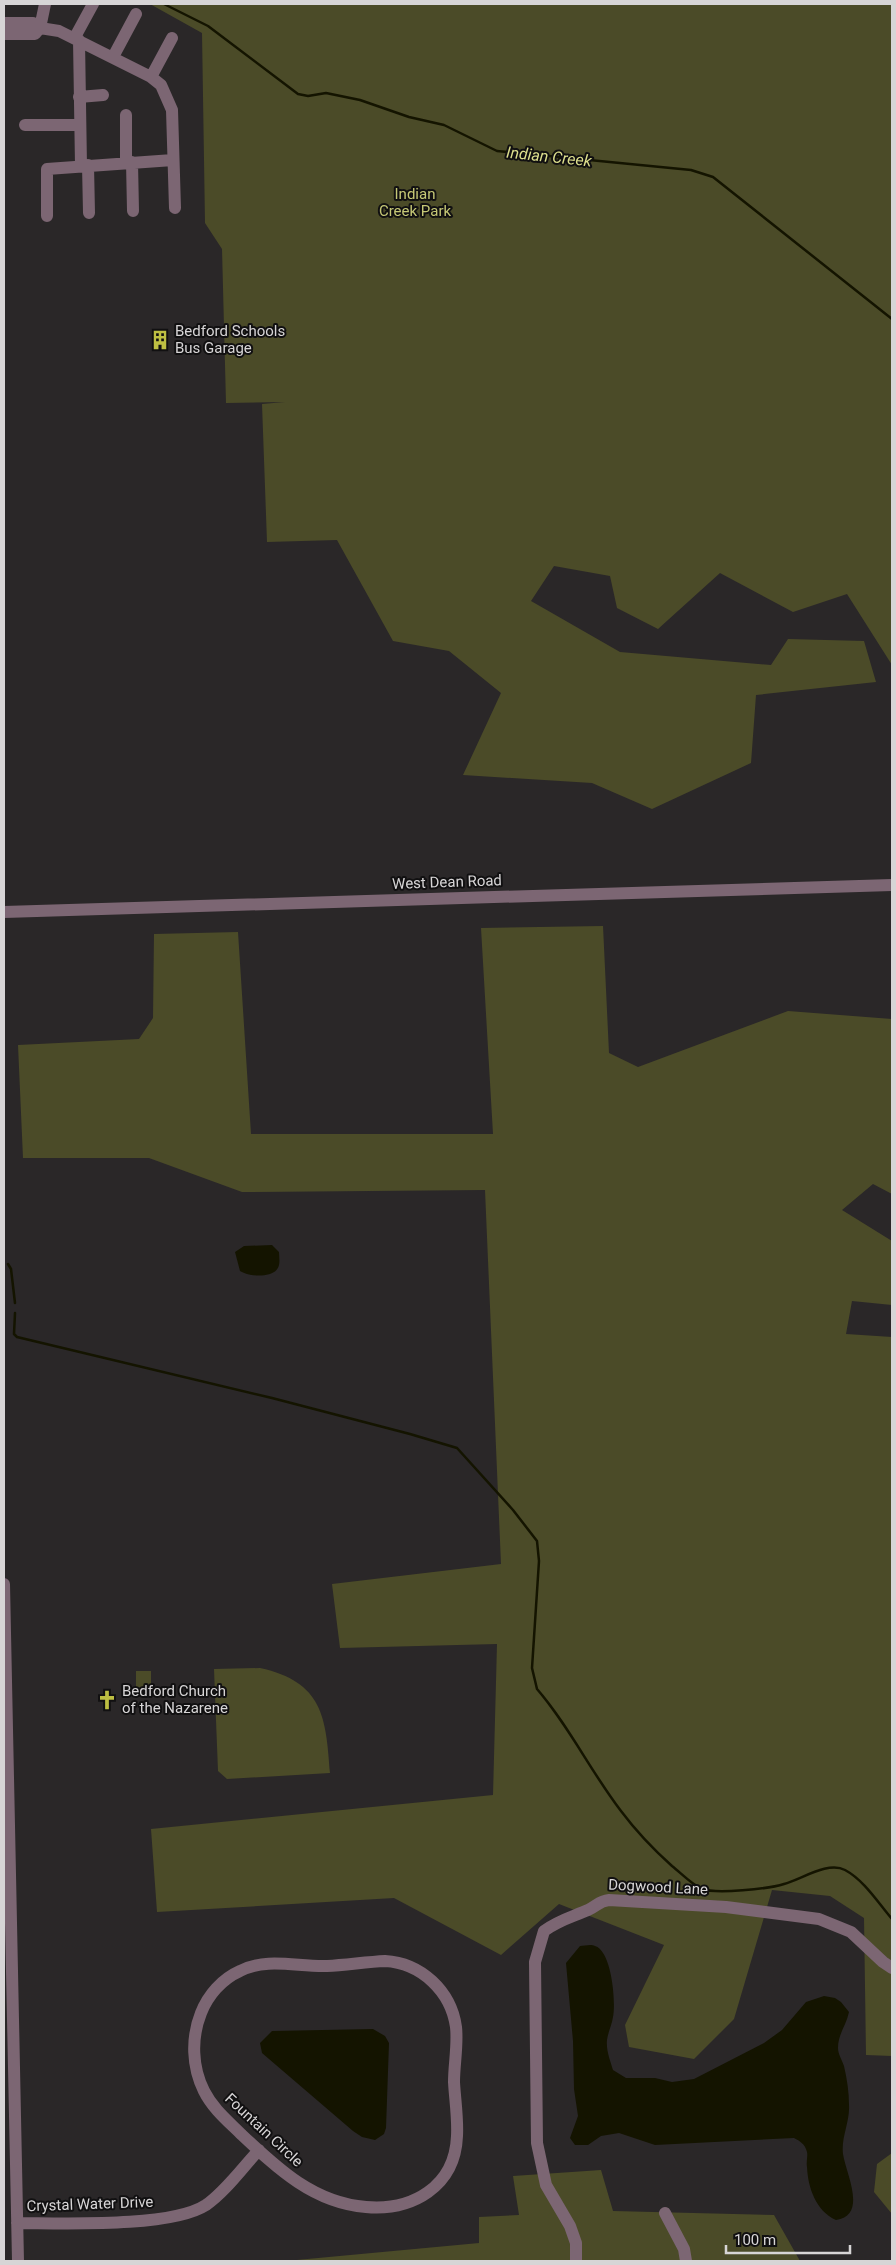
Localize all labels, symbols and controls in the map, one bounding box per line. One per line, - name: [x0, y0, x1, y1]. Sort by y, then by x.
- water label: Indian Creek: [505, 143, 594, 171]
- park label: Indian Creek Park: [379, 185, 451, 220]
- place label: Bedford Schools Bus Garage: [175, 322, 285, 357]
- building icon: Bedford Schools Bus Garage: [149, 329, 171, 351]
- street label: West Dean Road: [392, 871, 502, 893]
- place label: Bedford Church of the Nazarene: [122, 1682, 228, 1717]
- church icon: Bedford Church of the Nazarene: [96, 1689, 118, 1711]
- street label: Dogwood Lane: [608, 1875, 708, 1899]
- street label: Fountain Circle: [221, 2089, 307, 2171]
- street label: Crystal Water Drive: [26, 2193, 154, 2215]
- scale bar: [726, 2222, 850, 2254]
- text: 100 m: [734, 2231, 776, 2249]

